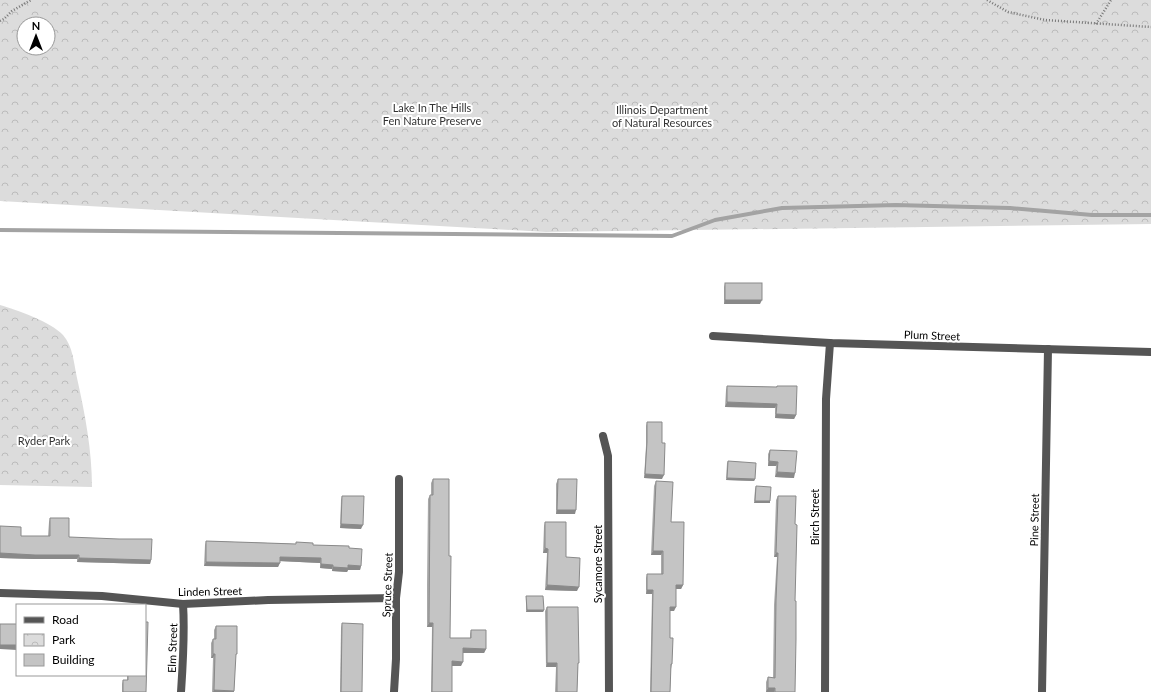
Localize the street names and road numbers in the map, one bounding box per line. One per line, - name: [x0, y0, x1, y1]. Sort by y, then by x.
- street label: Plum Street: [904, 328, 960, 342]
- street label: Birch Street: [808, 489, 821, 545]
- street label: Pine Street: [1027, 493, 1041, 547]
- street label: Sycamore Street: [591, 525, 604, 603]
- street label: Spruce Street: [379, 552, 395, 618]
- street label: Linden Street: [178, 584, 242, 598]
- street label: Elm Street: [165, 623, 179, 673]

